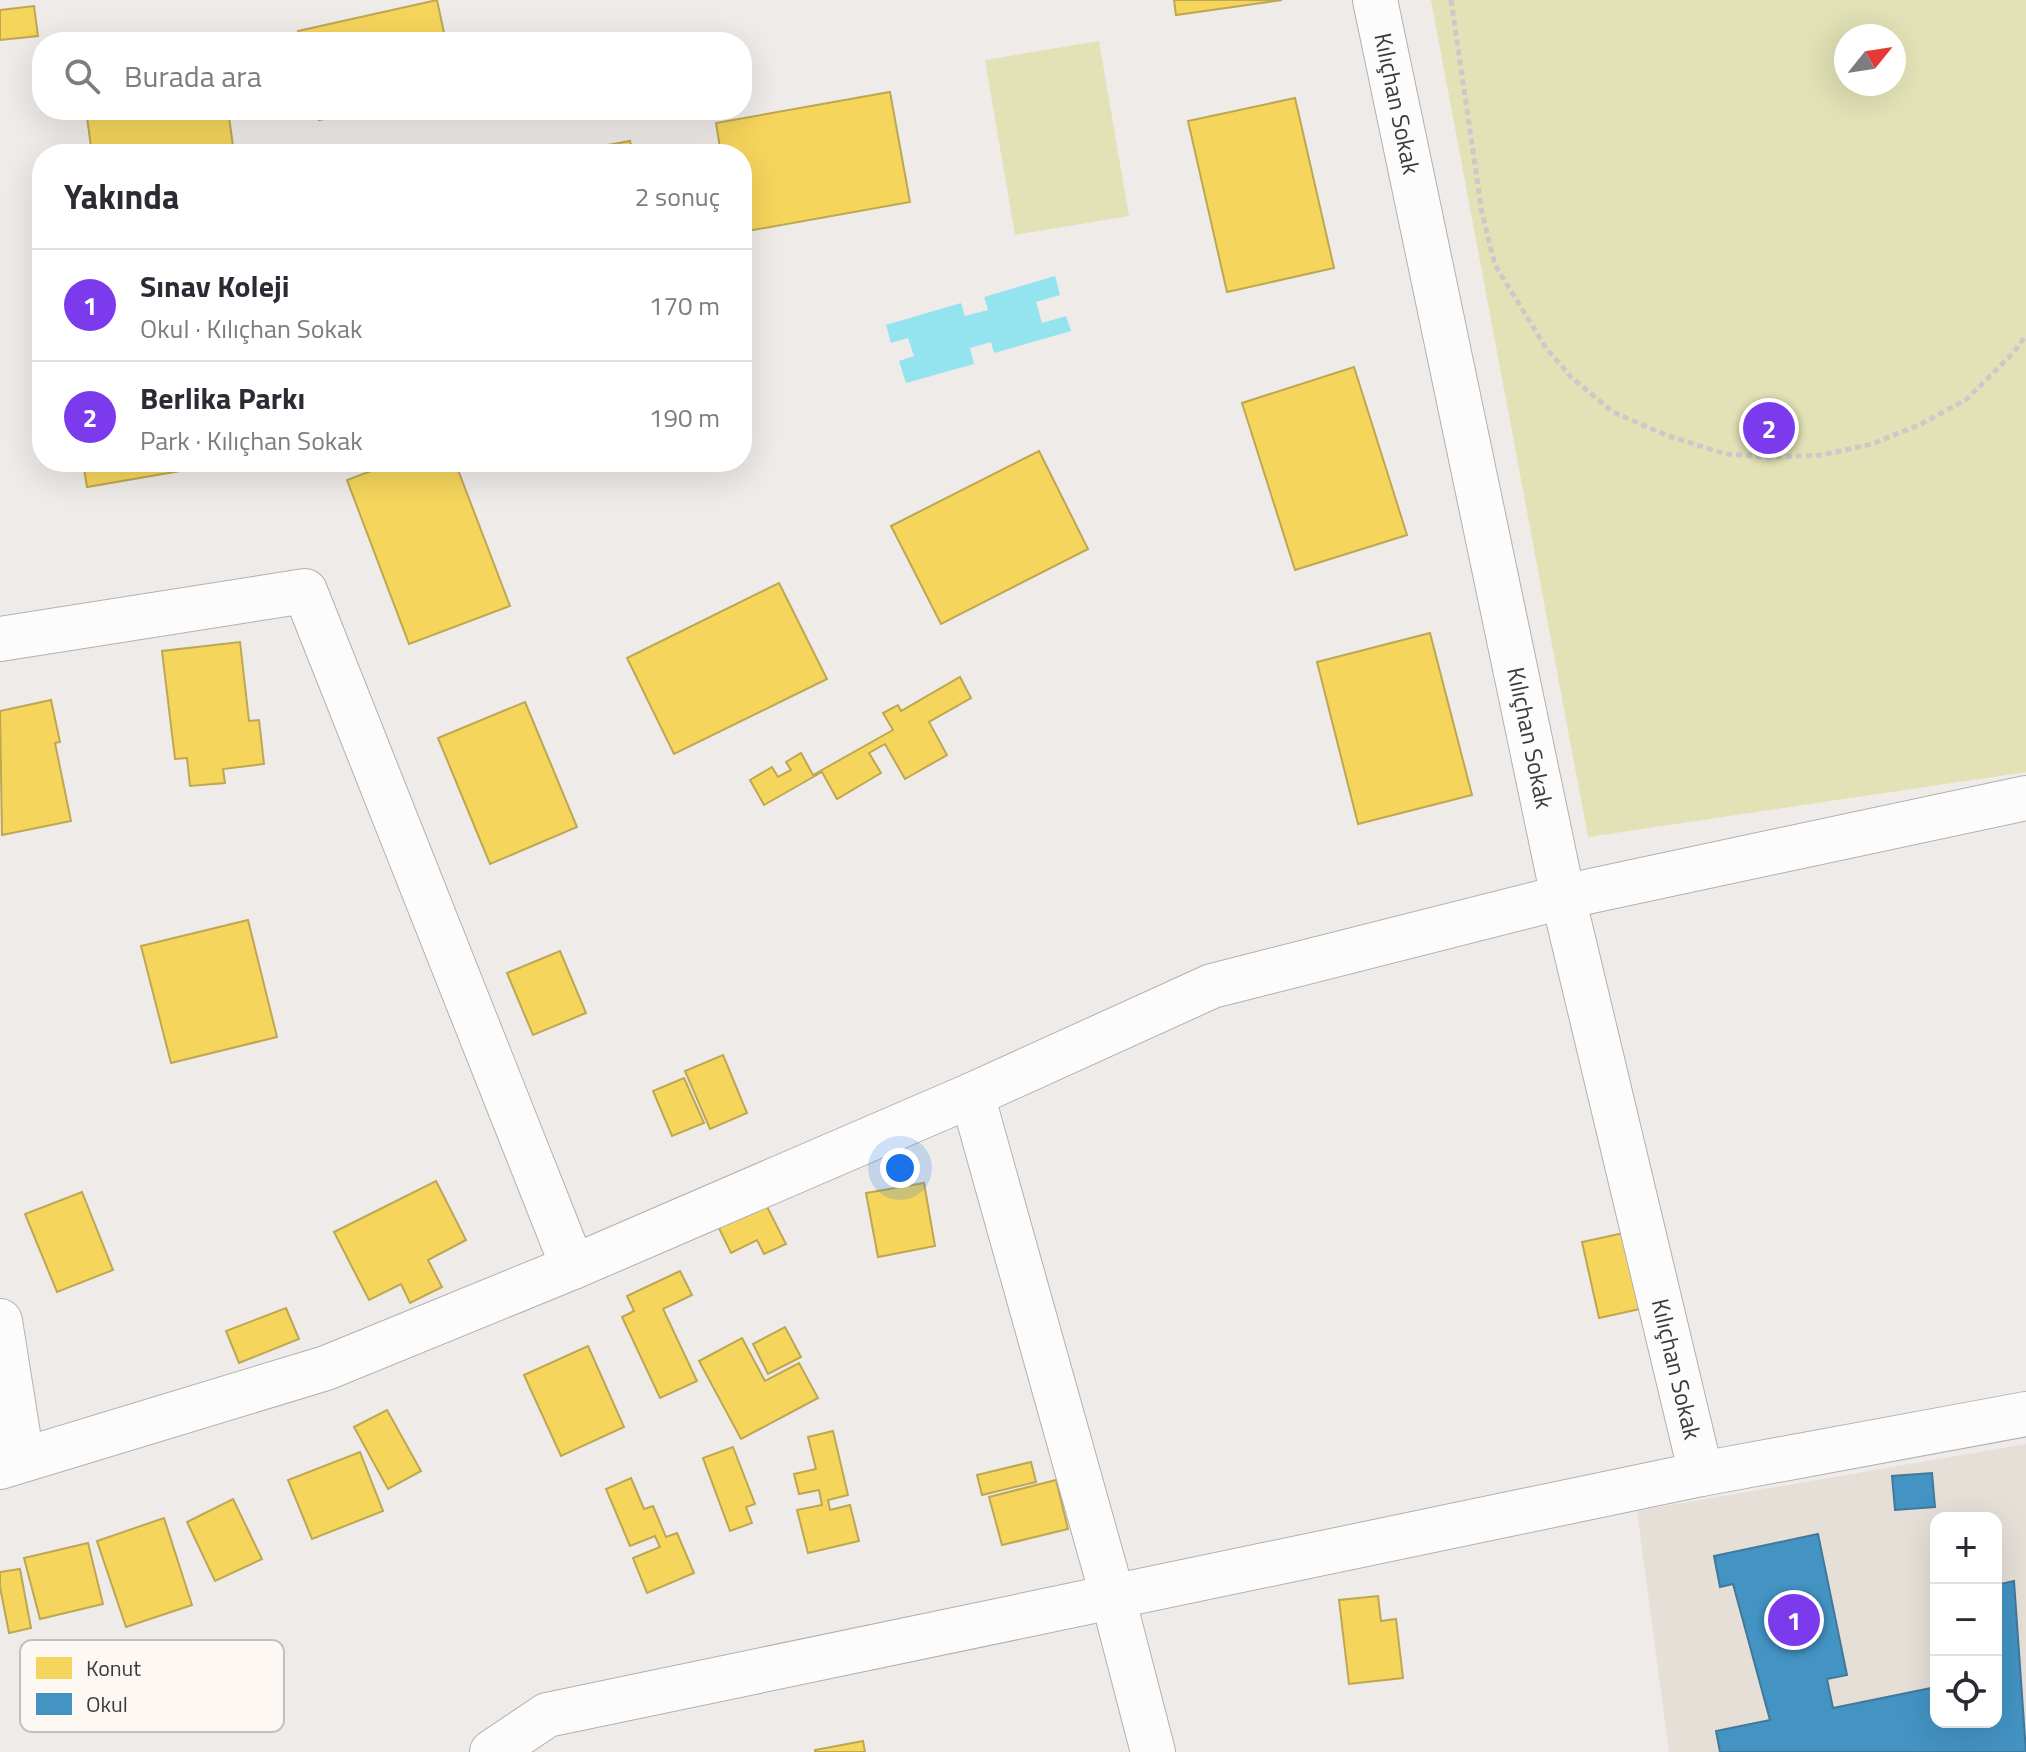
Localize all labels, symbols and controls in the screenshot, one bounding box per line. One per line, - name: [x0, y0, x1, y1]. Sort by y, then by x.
- north arrow: [1834, 24, 1906, 96]
- street label: Kılıçhan Sokak: [1365, 29, 1430, 178]
- search box: [32, 32, 752, 120]
- text: Burada ara: [124, 53, 262, 99]
- icon: search: [60, 54, 104, 98]
- text: Yakında: [64, 170, 179, 222]
- text: 2 sonuç: [635, 177, 720, 216]
- text: Sınav Koleji: [140, 263, 290, 309]
- text: 1: [83, 286, 97, 325]
- text: 170 m: [649, 286, 720, 325]
- text: Okul · Kılıçhan Sokak: [140, 309, 362, 348]
- text: Berlika Parkı: [140, 375, 305, 421]
- text: 2: [83, 398, 97, 437]
- text: 190 m: [649, 398, 720, 437]
- pin: 2: [1743, 398, 1795, 458]
- text: Park · Kılıçhan Sokak: [140, 421, 363, 460]
- street label: Kılıçhan Sokak: [1498, 664, 1563, 812]
- your location: [880, 1148, 920, 1188]
- street label: Kılıçhan Sokak: [1643, 1295, 1711, 1444]
- map controls: [1930, 1512, 2002, 1728]
- button: +: [1930, 1512, 2002, 1584]
- button: −: [1930, 1584, 2002, 1656]
- pin: 1: [1768, 1590, 1820, 1650]
- legend: [20, 1640, 284, 1732]
- text: Konut: [86, 1651, 141, 1685]
- button: locate: [1930, 1656, 2002, 1728]
- text: Okul: [86, 1687, 128, 1721]

